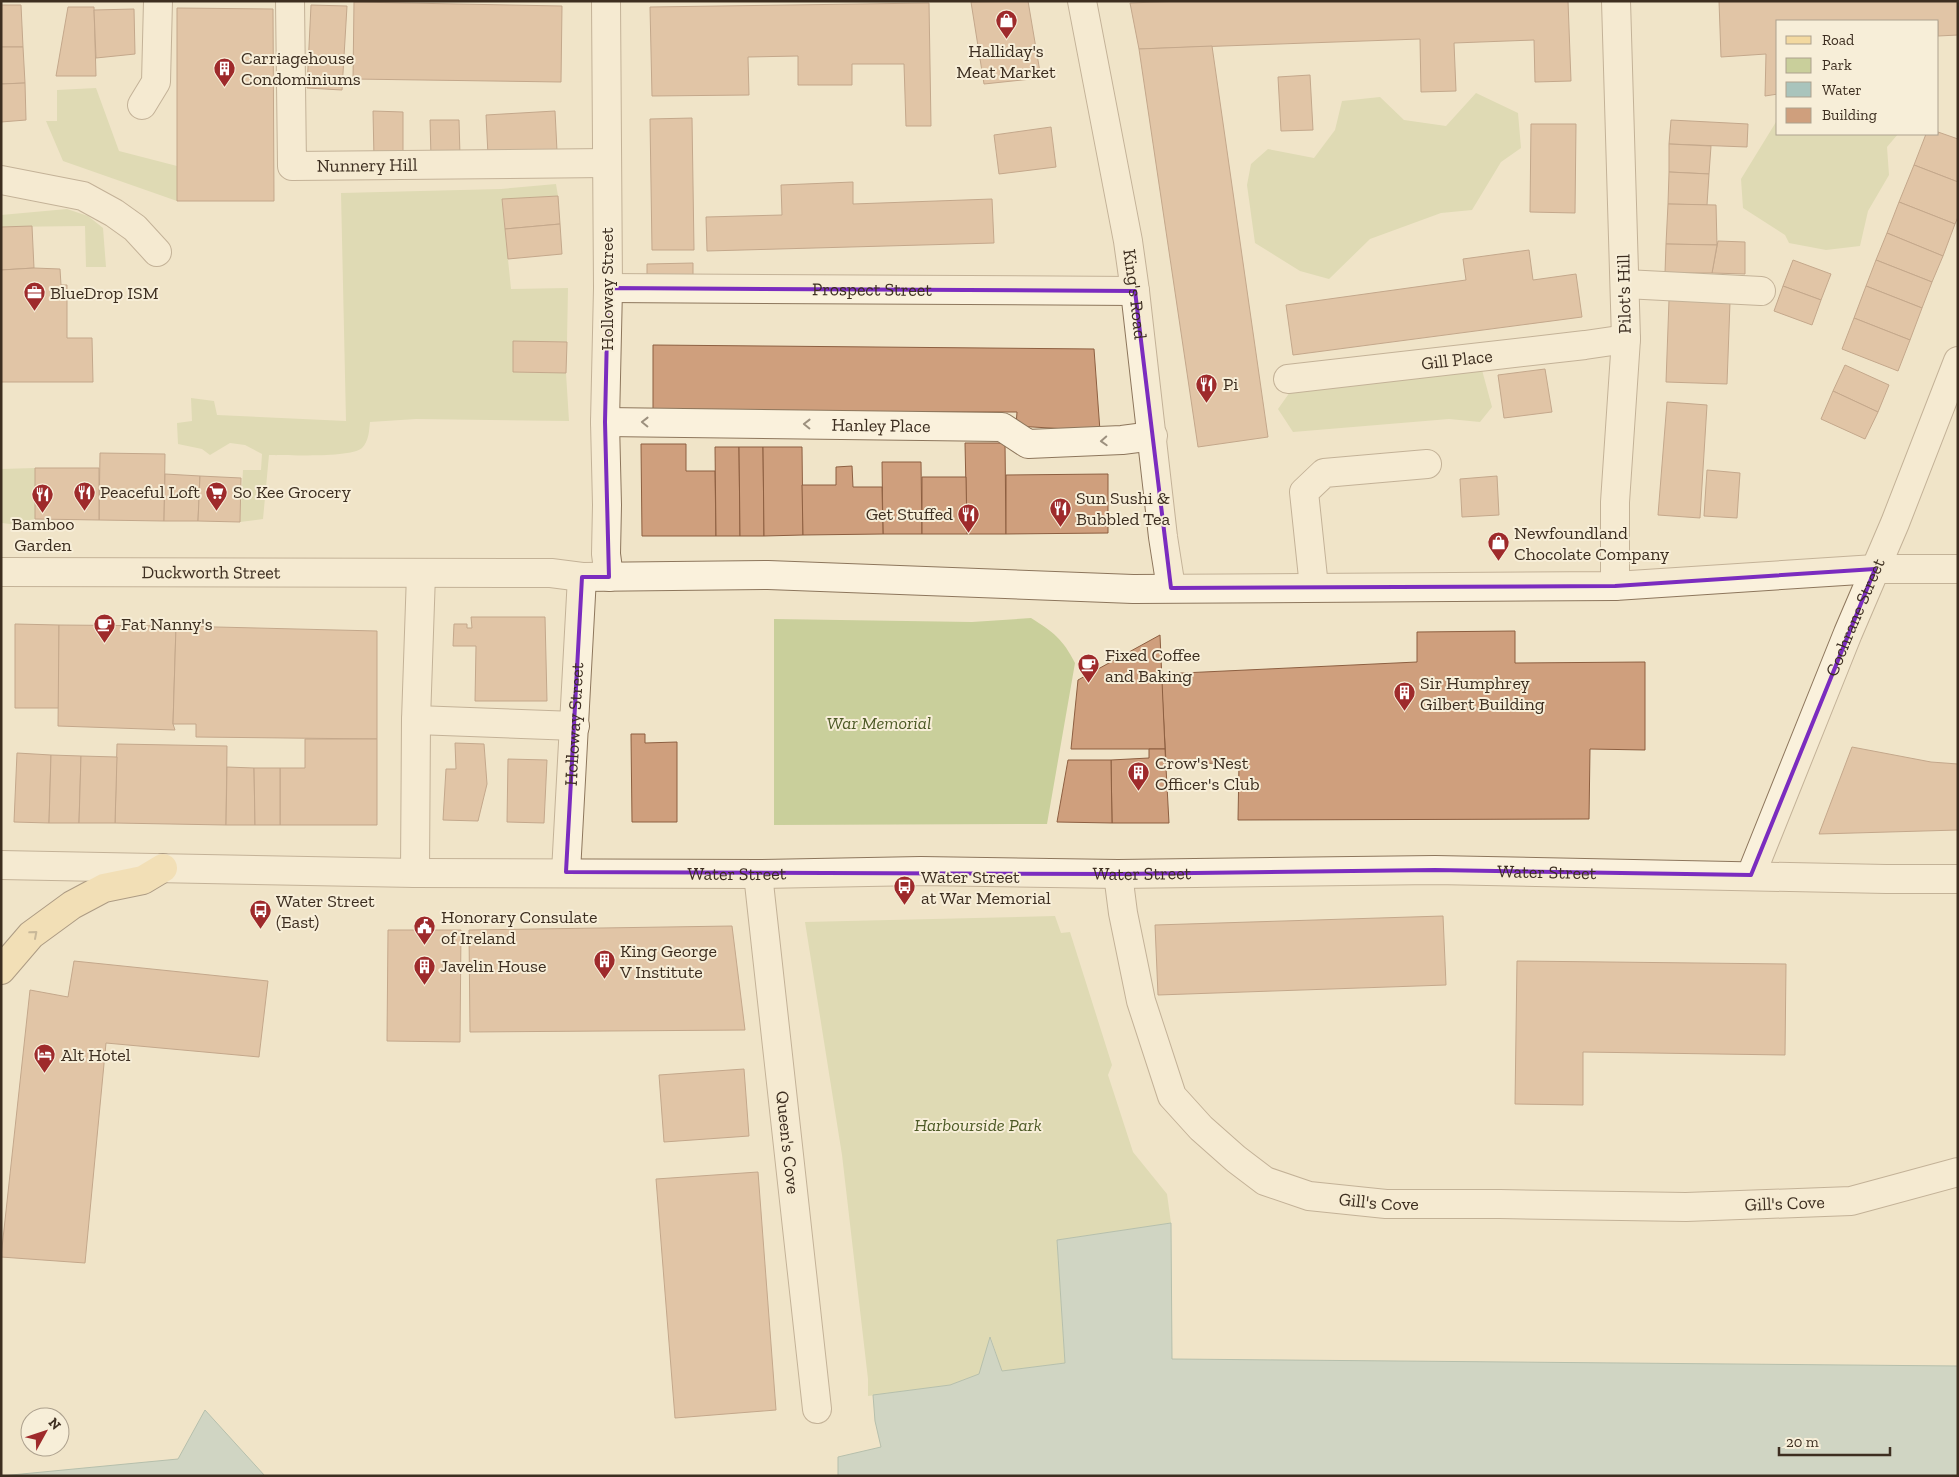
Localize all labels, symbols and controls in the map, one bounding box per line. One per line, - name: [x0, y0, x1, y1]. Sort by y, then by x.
- shop icon: Halliday's Meat Market: [994, 9, 1018, 40]
- legend: [1776, 20, 1939, 135]
- text: Road: [1822, 31, 1855, 49]
- place label: Halliday's Meat Market: [956, 40, 1056, 83]
- place label: Carriagehouse Condominiums: [241, 47, 361, 90]
- building icon: Carriagehouse Condominiums: [213, 56, 237, 87]
- text: Park: [1822, 56, 1852, 74]
- text: Water: [1822, 81, 1862, 99]
- text: Building: [1822, 106, 1877, 124]
- street label: Nunnery Hill: [316, 154, 418, 177]
- street label: Holloway Street: [596, 227, 618, 351]
- street label: King's Road: [1118, 248, 1151, 341]
- street label: Pilot's Hill: [1612, 254, 1636, 334]
- street label: Prospect Street: [812, 278, 932, 301]
- office icon: BlueDrop ISM: [22, 281, 46, 312]
- place label: BlueDrop ISM: [50, 282, 159, 304]
- street label: Gill Place: [1420, 345, 1494, 375]
- restaurant icon: Pi: [1195, 372, 1219, 403]
- place label: Pi: [1223, 373, 1238, 395]
- street label: Hanley Place: [831, 414, 931, 437]
- one-way arrow: [640, 417, 648, 427]
- one-way arrow: [803, 419, 811, 430]
- one-way arrow: [1100, 436, 1108, 446]
- restaurant icon: Peaceful Loft: [72, 480, 96, 511]
- supermarket icon: So Kee Grocery: [205, 480, 229, 511]
- place label: Peaceful Loft: [100, 481, 200, 503]
- place label: So Kee Grocery: [233, 481, 352, 503]
- restaurant icon: Bamboo Garden: [31, 482, 55, 513]
- place label: Sun Sushi & Bubbled Tea: [1076, 487, 1171, 530]
- restaurant icon: Sun Sushi & Bubbled Tea: [1048, 496, 1072, 527]
- restaurant icon: Get Stuffed: [957, 502, 981, 533]
- place label: Get Stuffed: [866, 503, 953, 525]
- place label: Bamboo Garden: [11, 513, 75, 556]
- place label: Newfoundland Chocolate Company: [1514, 522, 1670, 565]
- shop icon: Newfoundland Chocolate Company: [1486, 531, 1510, 562]
- street label: Cochrane Street: [1821, 555, 1890, 679]
- street label: Duckworth Street: [141, 561, 281, 584]
- cafe icon: Fat Nanny's: [93, 612, 117, 643]
- place label: Fat Nanny's: [121, 613, 213, 635]
- place label: Fixed Coffee and Baking: [1105, 644, 1200, 687]
- cafe icon: Fixed Coffee and Baking: [1077, 653, 1101, 684]
- street label: Holloway Street: [560, 662, 588, 787]
- place label: Sir Humphrey Gilbert Building: [1420, 672, 1545, 715]
- building icon: Sir Humphrey Gilbert Building: [1392, 681, 1416, 712]
- park label: War Memorial: [827, 712, 931, 734]
- place label: Crow's Nest Officer's Club: [1155, 752, 1260, 795]
- building icon: Crow's Nest Officer's Club: [1127, 761, 1151, 792]
- street label: Water Street: [1497, 860, 1597, 884]
- street label: Water Street: [688, 862, 787, 885]
- street label: Water Street: [1092, 862, 1192, 885]
- place label: Water Street at War Memorial: [921, 866, 1051, 909]
- bus stop icon: Water Street at War Memorial: [893, 875, 917, 906]
- place label: Water Street (East): [276, 890, 375, 933]
- bus stop icon: Water Street (East): [248, 899, 272, 930]
- place label: Honorary Consulate of Ireland: [441, 906, 597, 949]
- public building icon: Honorary Consulate of Ireland: [413, 915, 437, 946]
- one-way arrow: [28, 931, 37, 940]
- place label: King George V Institute: [619, 940, 717, 983]
- building icon: King George V Institute: [592, 949, 616, 980]
- building icon: Javelin House: [412, 954, 436, 985]
- place label: Javelin House: [440, 955, 546, 977]
- hotel icon: Alt Hotel: [33, 1043, 57, 1074]
- place label: Alt Hotel: [61, 1044, 131, 1066]
- street label: Queen's Cove: [771, 1090, 804, 1195]
- park label: Harbourside Park: [914, 1114, 1042, 1136]
- street label: Gill's Cove: [1338, 1188, 1419, 1215]
- street label: Gill's Cove: [1744, 1191, 1825, 1216]
- north arrow: [20, 1407, 70, 1457]
- text: N: [45, 1414, 65, 1434]
- scale bar: [1779, 1424, 1890, 1456]
- text: 20 m: [1786, 1433, 1819, 1451]

